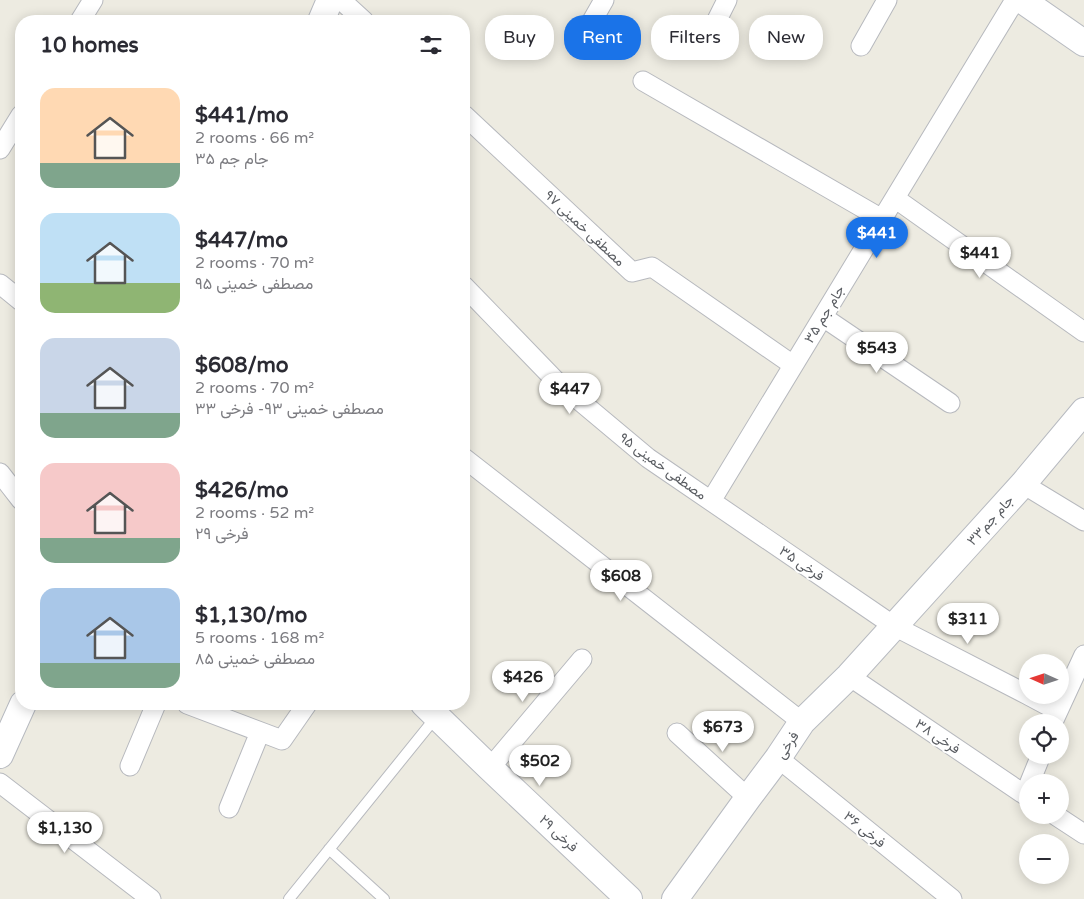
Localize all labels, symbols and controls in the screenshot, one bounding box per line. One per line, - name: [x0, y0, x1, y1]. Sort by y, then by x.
- chip: Buy: [485, 15, 554, 60]
- chip: Rent: [564, 15, 641, 60]
- chip: Filters: [651, 15, 739, 60]
- chip: New: [749, 15, 823, 60]
- icon: filters: [417, 31, 445, 59]
- text: 10 homes: [40, 33, 139, 58]
- text: $441/mo: [195, 103, 289, 128]
- icon: home: [80, 108, 140, 168]
- text: 2 rooms · 66 m²: [195, 128, 314, 148]
- text: جام جم ۳۵: [195, 149, 269, 169]
- street label: مصطفی خمینی ۹۷: [541, 187, 628, 270]
- pin: $441: [847, 216, 907, 259]
- text: $441: [857, 223, 897, 243]
- text: $447/mo: [195, 228, 288, 253]
- icon: home: [80, 233, 140, 293]
- pin: $441: [950, 236, 1010, 279]
- text: $441: [960, 243, 1000, 263]
- text: 2 rooms · 70 m²: [195, 253, 314, 273]
- text: مصطفی خمینی ۹۵: [195, 274, 313, 294]
- street label: جام جم ۳۵: [801, 282, 848, 346]
- pin: $543: [847, 332, 907, 374]
- text: $543: [857, 338, 897, 358]
- text: $608/mo: [195, 353, 289, 378]
- icon: home: [80, 358, 140, 418]
- pin: $447: [540, 372, 600, 415]
- text: 2 rooms · 70 m²: [195, 378, 314, 398]
- text: $447: [550, 379, 590, 399]
- text: مصطفی خمینی ۹۳- فرخی ۳۳: [195, 399, 384, 419]
- street label: مصطفی خمینی ۹۵: [616, 429, 710, 504]
- text: $426/mo: [195, 478, 289, 503]
- icon: home: [80, 483, 140, 543]
- street label: جام جم۳۳: [963, 492, 1017, 549]
- text: 2 rooms · 52 m²: [195, 503, 314, 523]
- text: فرخی ۲۹: [195, 524, 249, 544]
- street label: فرخی ۳۵: [776, 542, 827, 585]
- pin: $608: [591, 560, 651, 602]
- text: $608: [601, 566, 641, 586]
- pin: $311: [938, 602, 998, 645]
- text: $1,130/mo: [195, 603, 307, 628]
- icon: home: [80, 608, 140, 668]
- text: $311: [948, 609, 988, 629]
- text: 5 rooms · 168 m²: [195, 628, 324, 648]
- text: مصطفی خمینی ۸۵: [195, 649, 315, 669]
- north arrow: [1019, 654, 1069, 704]
- map controls: [1019, 654, 1069, 884]
- pin: $426: [493, 660, 553, 703]
- text: $426: [503, 667, 543, 687]
- pin: $673: [693, 710, 753, 753]
- button: locate: [1019, 714, 1069, 764]
- street label: فرخی ۳۸: [912, 715, 963, 758]
- text: $673: [703, 717, 743, 737]
- street label: فرخی: [772, 728, 802, 762]
- pin: $502: [510, 744, 570, 787]
- text: $502: [520, 751, 560, 771]
- button: +: [1019, 774, 1069, 824]
- street label: فرخی ۳۶: [840, 807, 889, 851]
- street label: فرخی ۲۹: [536, 811, 582, 856]
- pin: $1,130: [24, 812, 106, 854]
- text: $1,130: [38, 818, 92, 838]
- button: −: [1019, 834, 1069, 884]

